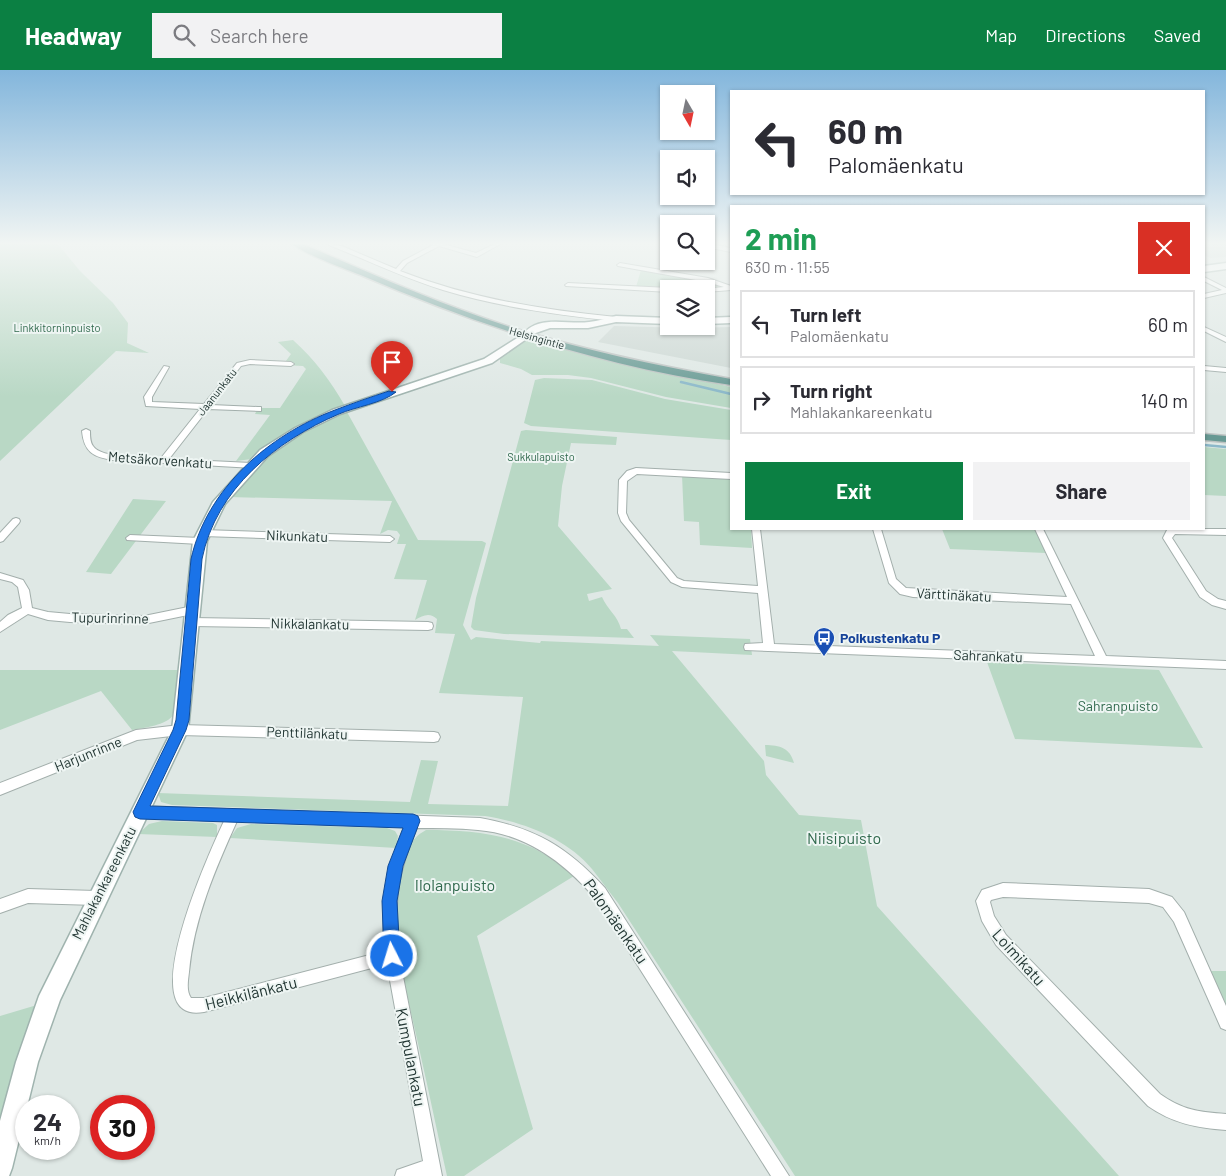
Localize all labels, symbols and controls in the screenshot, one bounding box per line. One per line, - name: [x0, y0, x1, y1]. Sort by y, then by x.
- search box: [152, 13, 502, 58]
- text: Headway: [25, 21, 122, 50]
- icon: search: [170, 21, 198, 49]
- text: Search here: [210, 24, 309, 47]
- text: Map: [985, 24, 1017, 46]
- text: Directions: [1045, 24, 1126, 46]
- text: Saved: [1154, 24, 1201, 46]
- north arrow: [660, 85, 715, 140]
- map controls: [660, 85, 715, 335]
- text: 60 m: [828, 109, 903, 151]
- icon: left: [745, 110, 810, 175]
- button: sound: [660, 150, 715, 205]
- text: Palomäenkatu: [828, 151, 964, 177]
- button: search: [660, 215, 715, 270]
- text: 2 min: [745, 220, 817, 256]
- button: close: [1138, 222, 1190, 274]
- text: 630 m · 11:55: [745, 257, 830, 276]
- button: layers: [660, 280, 715, 335]
- text: Turn left: [790, 303, 861, 326]
- icon: left: [747, 310, 775, 338]
- text: 60 m: [1148, 313, 1188, 336]
- park label: Linkkitorninpuisto: [13, 321, 101, 334]
- street label: Helsingintie: [508, 323, 566, 352]
- text: Palomäenkatu: [790, 326, 889, 345]
- pin: [371, 341, 413, 392]
- icon: arrive: [378, 348, 406, 376]
- street label: Jaanunkatu: [194, 365, 239, 418]
- text: Turn right: [790, 379, 872, 402]
- icon: right: [747, 386, 775, 414]
- text: 140 m: [1141, 389, 1188, 412]
- text: Mahlakankareenkatu: [790, 402, 933, 421]
- street label: Metsäkorvenkatu: [107, 447, 213, 472]
- park label: Sukkulapuisto: [507, 450, 575, 463]
- button: Exit: [745, 462, 963, 520]
- button: Share: [973, 462, 1190, 520]
- street label: Nikunkatu: [266, 526, 328, 545]
- street label: Värttinäkatu: [916, 584, 992, 605]
- street label: Tupurinrinne: [71, 608, 149, 627]
- street label: Nikkalankatu: [271, 614, 349, 633]
- bus stop icon: Polkustenkatu P: [812, 626, 836, 657]
- place label: Polkustenkatu P: [840, 629, 940, 646]
- street label: Sahrankatu: [953, 646, 1023, 665]
- park label: Sahranpuisto: [1078, 697, 1158, 714]
- street label: Penttilänkatu: [266, 723, 348, 742]
- street label: Harjunrinne: [52, 732, 124, 775]
- street label: Mahlakankareenkatu: [68, 823, 139, 942]
- park label: Niisipuisto: [807, 828, 881, 847]
- park label: Ilolanpuisto: [415, 875, 495, 894]
- street label: Palomäenkatu: [580, 875, 653, 967]
- street label: Loimikatu: [989, 924, 1050, 989]
- position arrow: [365, 929, 417, 981]
- street label: Heikkilänkatu: [203, 972, 299, 1013]
- street label: Kumpulankatu: [393, 1006, 430, 1108]
- speed limit sign: 30: [90, 1095, 155, 1160]
- text: 24: [33, 1106, 62, 1136]
- text: km/h: [34, 1133, 61, 1147]

